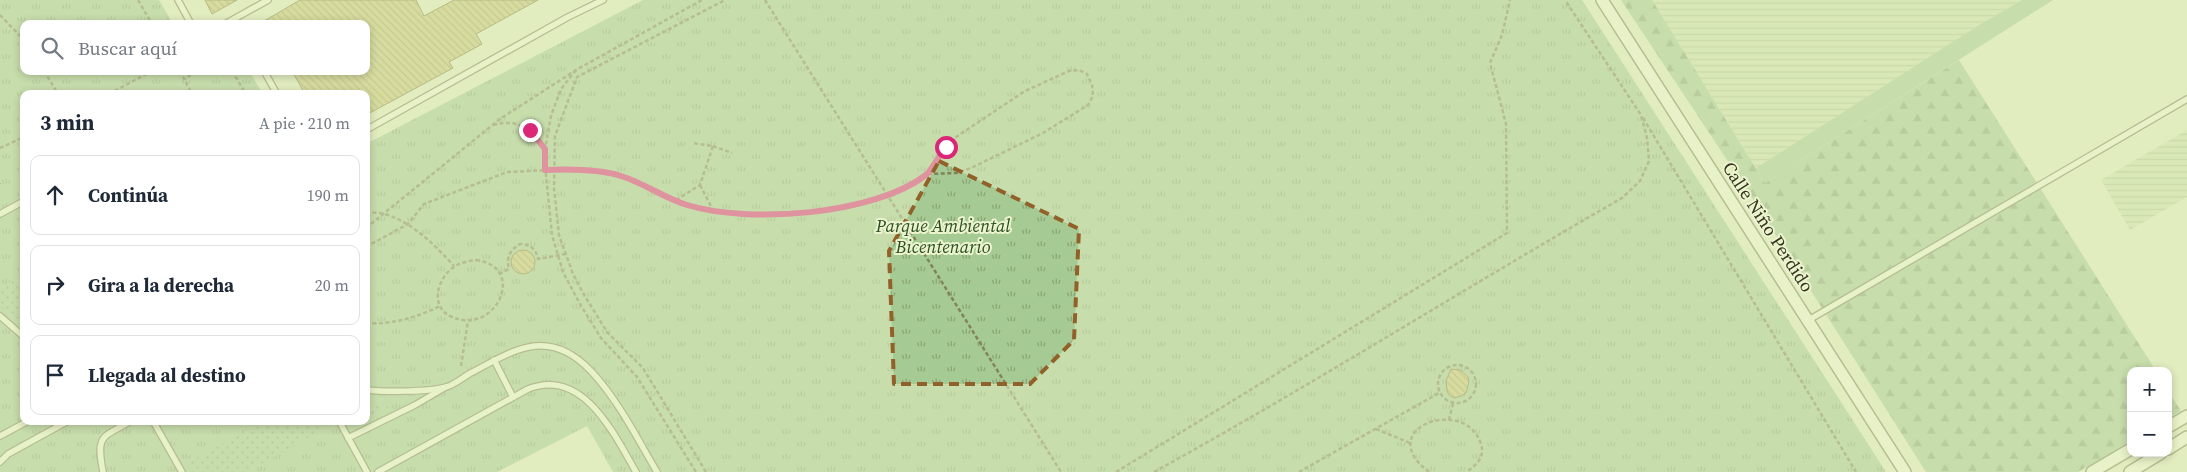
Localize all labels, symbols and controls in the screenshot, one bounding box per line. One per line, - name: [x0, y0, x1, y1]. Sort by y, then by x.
- search box: [20, 20, 370, 75]
- icon: search: [38, 34, 66, 62]
- text: Buscar aquí: [78, 35, 177, 61]
- text: 3 min: [40, 108, 95, 137]
- text: A pie · 210 m: [259, 112, 350, 134]
- route end: [519, 119, 542, 142]
- route start: [935, 136, 958, 159]
- street label: Calle Niño Perdido: [1717, 157, 1820, 297]
- icon: ahead: [41, 181, 69, 209]
- text: Continúa: [88, 182, 168, 208]
- text: 190 m: [307, 184, 349, 206]
- park label: Parque Ambiental Bicentenario: [875, 213, 1010, 259]
- icon: right: [41, 271, 69, 299]
- text: Gira a la derecha: [88, 272, 234, 298]
- text: 20 m: [315, 274, 349, 296]
- icon: arrive: [41, 361, 69, 389]
- text: Llegada al destino: [88, 362, 246, 388]
- map controls: [2127, 367, 2172, 457]
- button: +: [2127, 367, 2172, 412]
- button: −: [2127, 412, 2172, 457]

